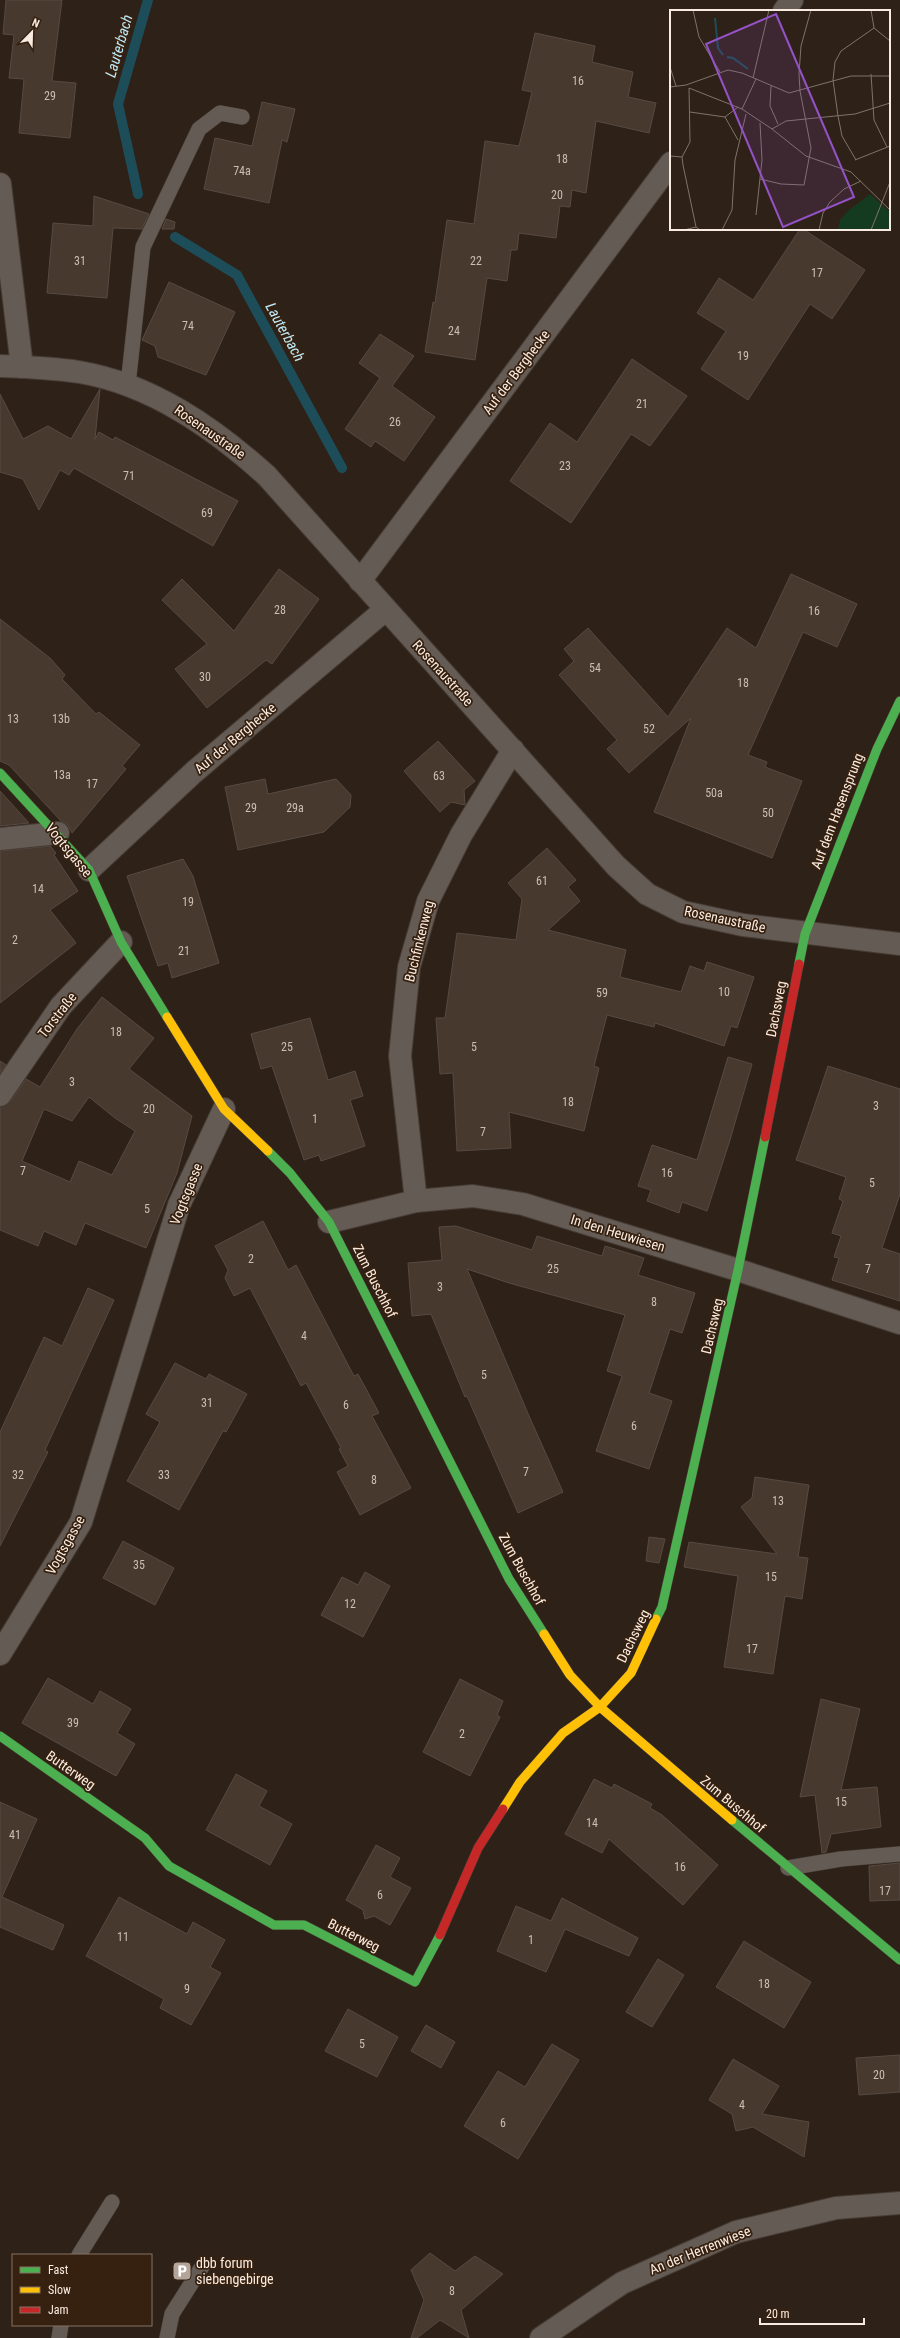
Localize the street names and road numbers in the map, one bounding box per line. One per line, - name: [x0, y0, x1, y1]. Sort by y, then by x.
- street label: Auf der Berghecke: [479, 326, 553, 417]
- street label: Rosenaustraße: [172, 402, 249, 463]
- street label: Rosenaustraße: [409, 637, 477, 709]
- street label: Auf der Berghecke: [191, 699, 279, 777]
- street label: Auf dem Hasensprung: [808, 751, 866, 871]
- street label: Vogtsgasse: [42, 820, 96, 881]
- street label: Buchfinkenweg: [401, 899, 437, 983]
- street label: Rosenaustraße: [683, 903, 768, 936]
- street label: Dachsweg: [763, 980, 789, 1038]
- street label: Torstraße: [34, 989, 80, 1041]
- street label: Vogtsgasse: [166, 1160, 206, 1227]
- street label: In den Heuwiesen: [569, 1211, 667, 1255]
- street label: Zum Buschhof: [350, 1242, 401, 1321]
- street label: Dachsweg: [698, 1296, 726, 1356]
- street label: Vogtsgasse: [42, 1512, 88, 1577]
- street label: Zum Buschhof: [496, 1530, 549, 1608]
- street label: Dachsweg: [613, 1607, 653, 1665]
- street label: Butterweg: [43, 1747, 99, 1793]
- street label: Zum Buschhof: [697, 1772, 769, 1836]
- street label: Butterweg: [325, 1915, 383, 1955]
- street label: An der Herrenwiese: [647, 2222, 753, 2278]

